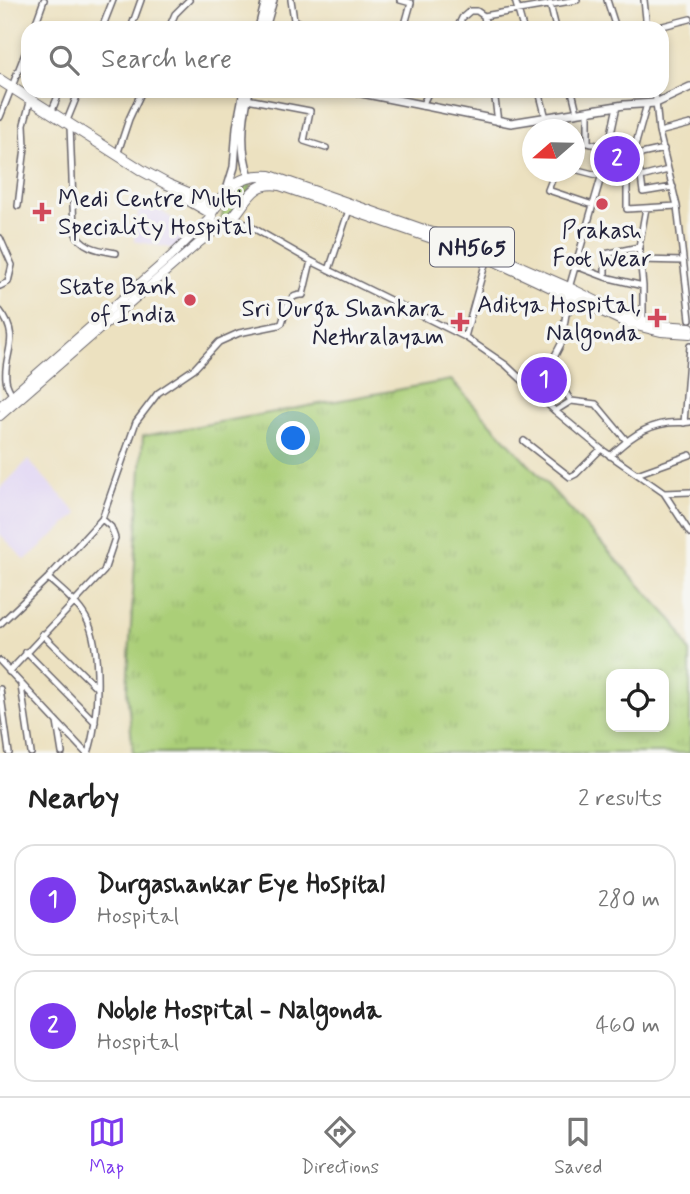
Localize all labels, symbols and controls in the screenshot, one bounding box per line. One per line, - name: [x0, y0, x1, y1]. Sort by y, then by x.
- search box: [21, 21, 669, 98]
- icon: search: [45, 41, 83, 79]
- text: Search here: [101, 43, 232, 77]
- north arrow: [522, 119, 585, 182]
- pin: 2: [594, 133, 640, 185]
- place label: Medi Centre Multi Speciality Hospital: [58, 184, 253, 243]
- marker: Prakash Foot Wear: [594, 196, 610, 212]
- marker: Medi Centre Multi Speciality Hospital: [32, 202, 52, 222]
- place label: Prakash Foot Wear: [552, 216, 652, 275]
- road number: NH565: [430, 228, 514, 266]
- place label: State Bank of India: [59, 272, 176, 331]
- place label: Aditya Hospital, Nalgonda: [477, 290, 642, 351]
- marker: State Bank of India: [182, 292, 198, 308]
- place label: Sri Durga Shankara Nethralayam: [241, 294, 445, 353]
- marker: Aditya Hospital, Nalgonda: [647, 308, 667, 328]
- marker: Sri Durga Shankara Nethralayam: [450, 312, 470, 332]
- pin: 1: [521, 354, 567, 406]
- your location: [276, 421, 310, 455]
- map controls: [606, 669, 669, 732]
- button: locate: [606, 669, 669, 732]
- text: Nearby: [28, 779, 119, 818]
- text: 2 results: [578, 784, 662, 814]
- text: Durgashankar Eye Hospital: [97, 868, 385, 902]
- text: 1: [48, 885, 58, 915]
- text: 280 m: [598, 885, 660, 915]
- text: Hospital: [97, 902, 179, 932]
- text: Noble Hospital - Nalgonda: [97, 994, 381, 1028]
- text: 2: [47, 1011, 59, 1041]
- text: 460 m: [596, 1011, 660, 1041]
- text: Hospital: [97, 1028, 179, 1058]
- tab: Map: [88, 1113, 126, 1180]
- tab: Directions: [301, 1113, 379, 1180]
- tab: Saved: [554, 1113, 602, 1180]

